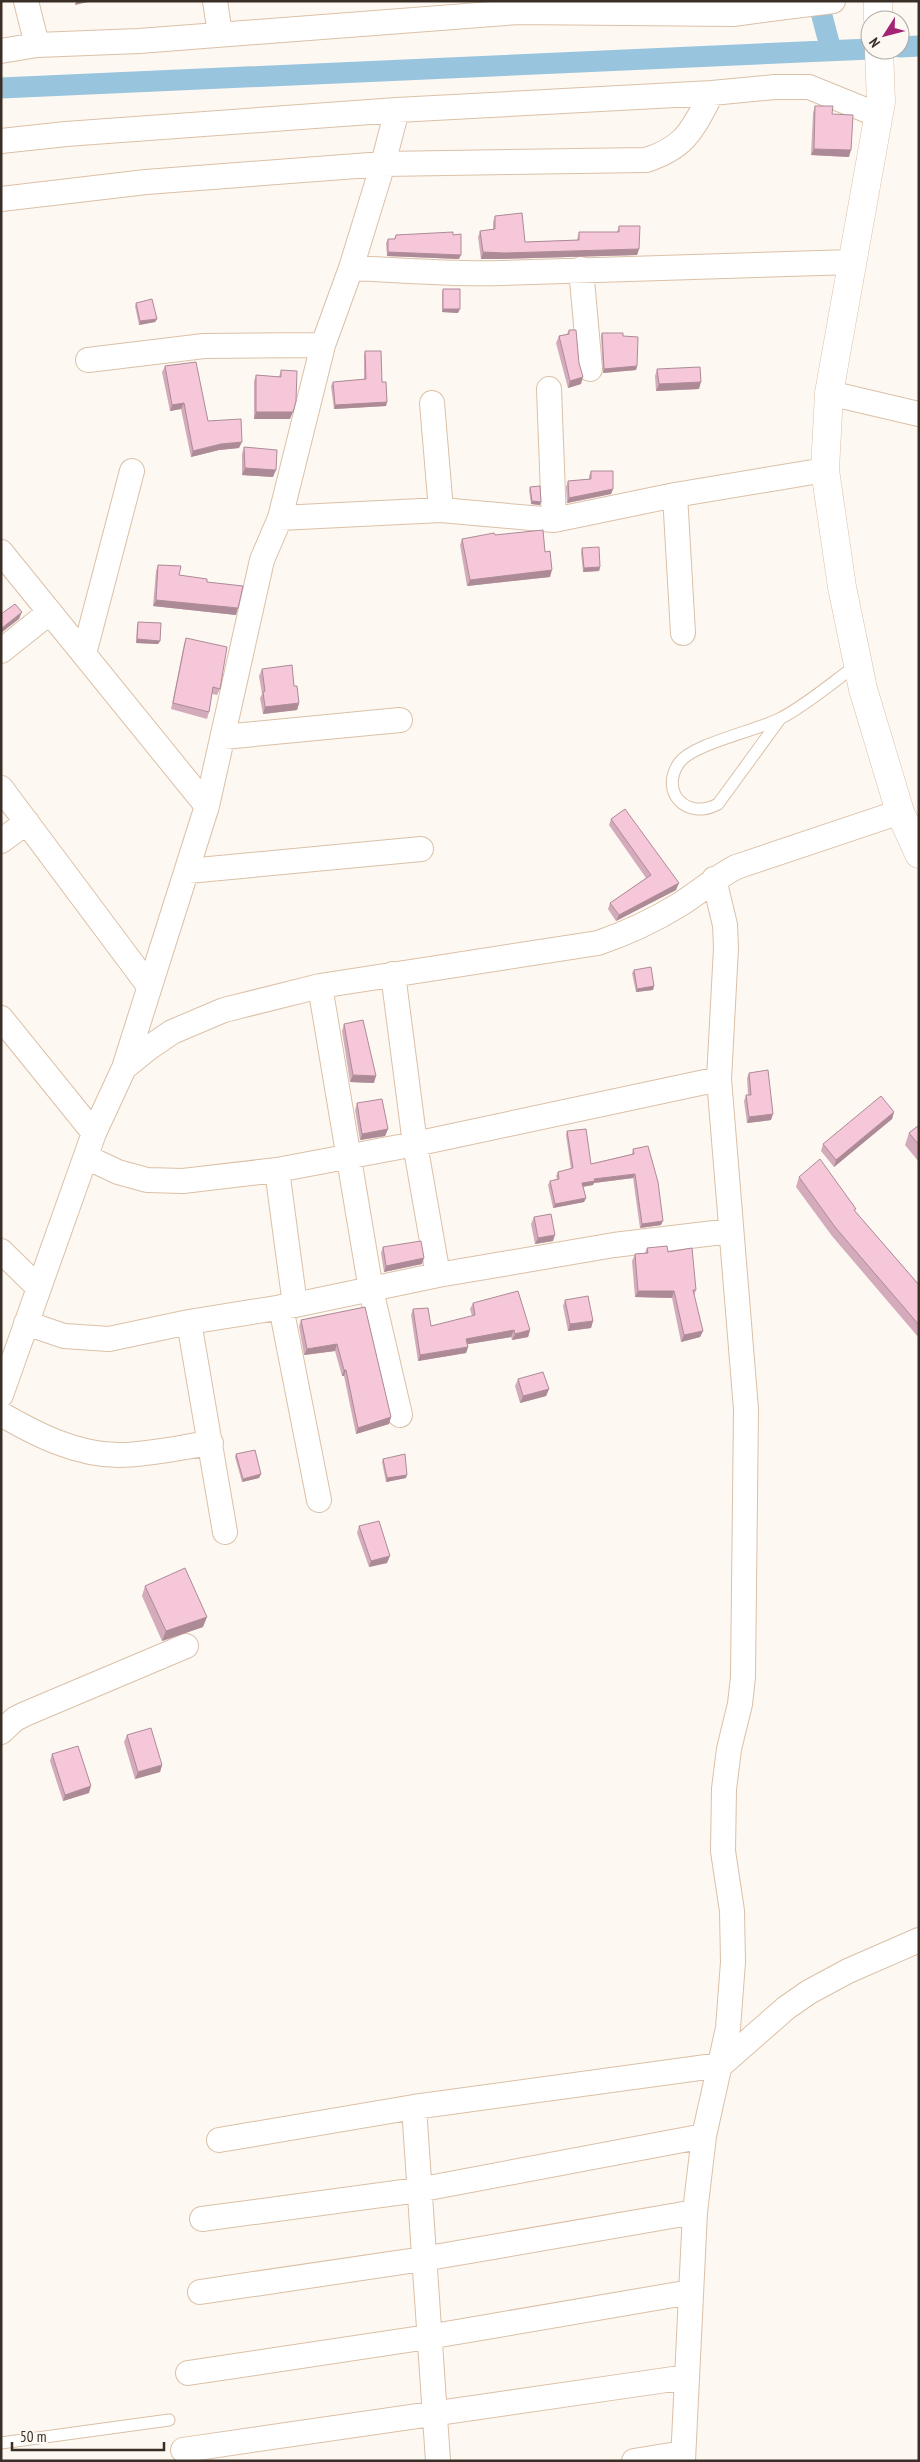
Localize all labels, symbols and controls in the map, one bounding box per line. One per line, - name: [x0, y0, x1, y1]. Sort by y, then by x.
- north arrow: [860, 10, 910, 60]
- text: N: [865, 34, 884, 51]
- scale bar: [12, 2420, 165, 2452]
- text: 50 m: [20, 2427, 46, 2446]

